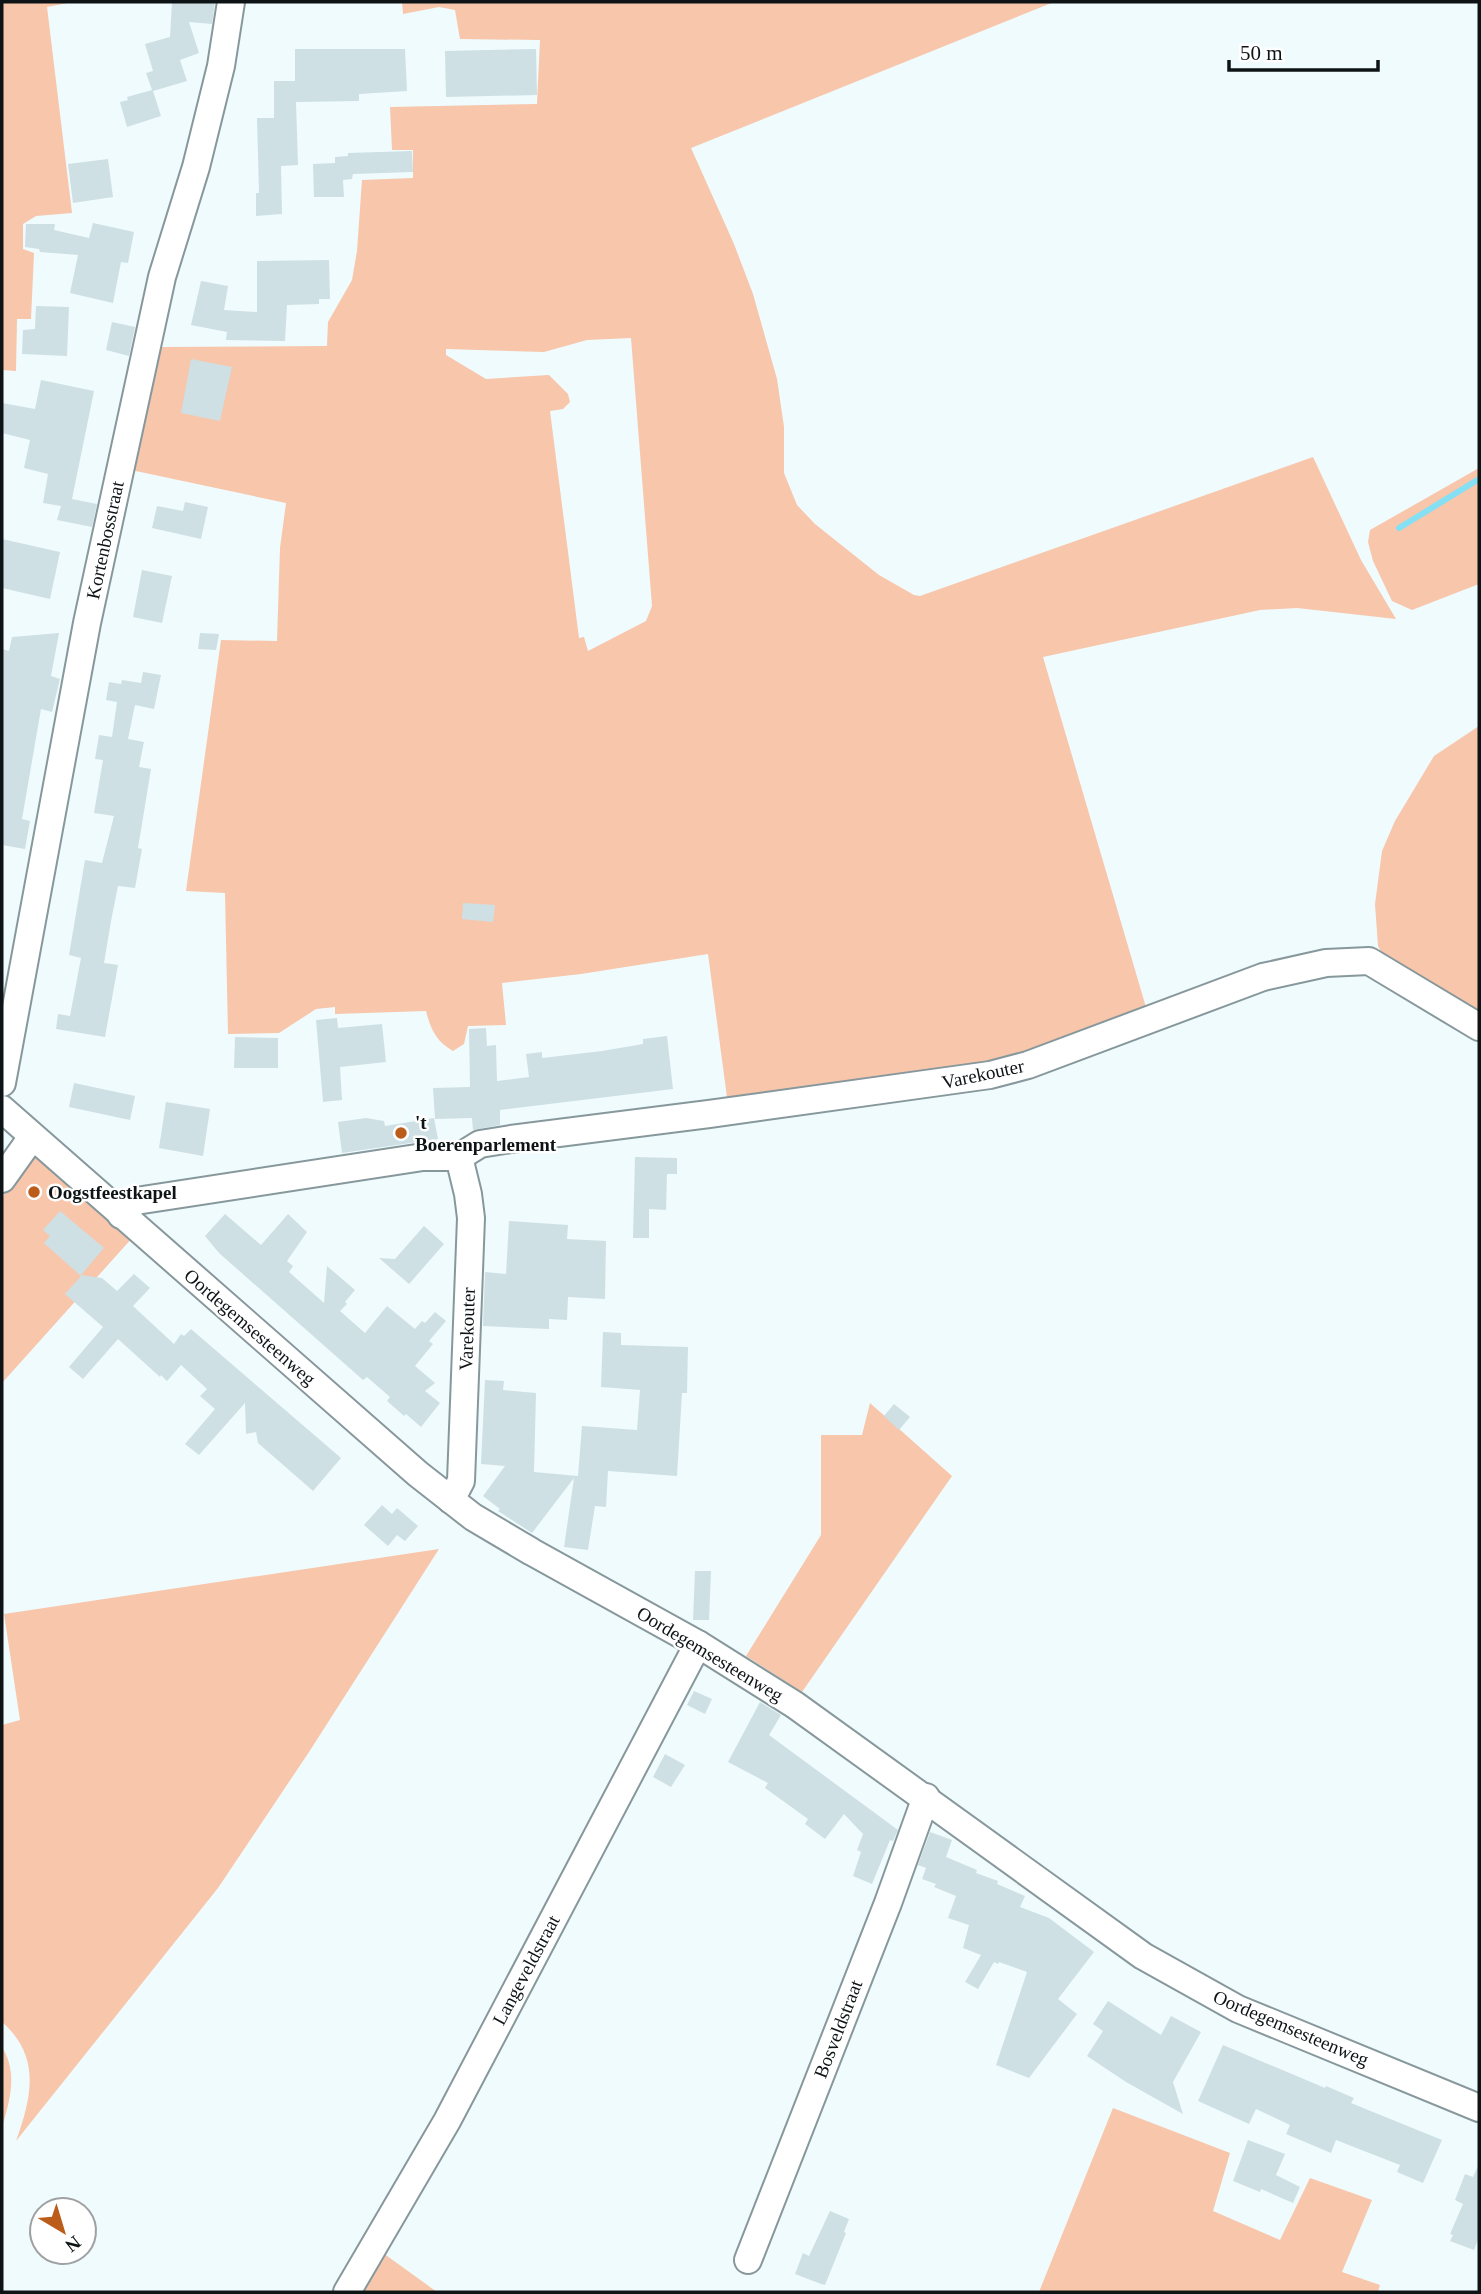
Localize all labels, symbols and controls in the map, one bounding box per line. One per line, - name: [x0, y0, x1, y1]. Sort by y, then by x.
- scale bar: [1229, 28, 1378, 72]
- text: 50 m: [1240, 41, 1283, 65]
- street label: Kortenbosstraat: [82, 478, 128, 601]
- street label: Varekouter: [940, 1055, 1027, 1093]
- place label: 't Boerenparlement: [415, 1112, 557, 1155]
- marker: 't Boerenparlement: [393, 1125, 409, 1141]
- place label: Oogstfeestkapel: [48, 1182, 177, 1203]
- marker: Oogstfeestkapel: [26, 1184, 42, 1200]
- street label: Oordegemsesteenweg: [180, 1264, 320, 1390]
- street label: Varekouter: [455, 1286, 479, 1371]
- street label: Oordegemsesteenweg: [633, 1602, 787, 1706]
- street label: Langeveldstraat: [488, 1911, 564, 2028]
- street label: Bosveldstraat: [810, 1976, 867, 2081]
- street label: Oordegemsesteenweg: [1210, 1986, 1372, 2070]
- north arrow: [28, 2196, 98, 2266]
- text: N: [61, 2232, 85, 2257]

